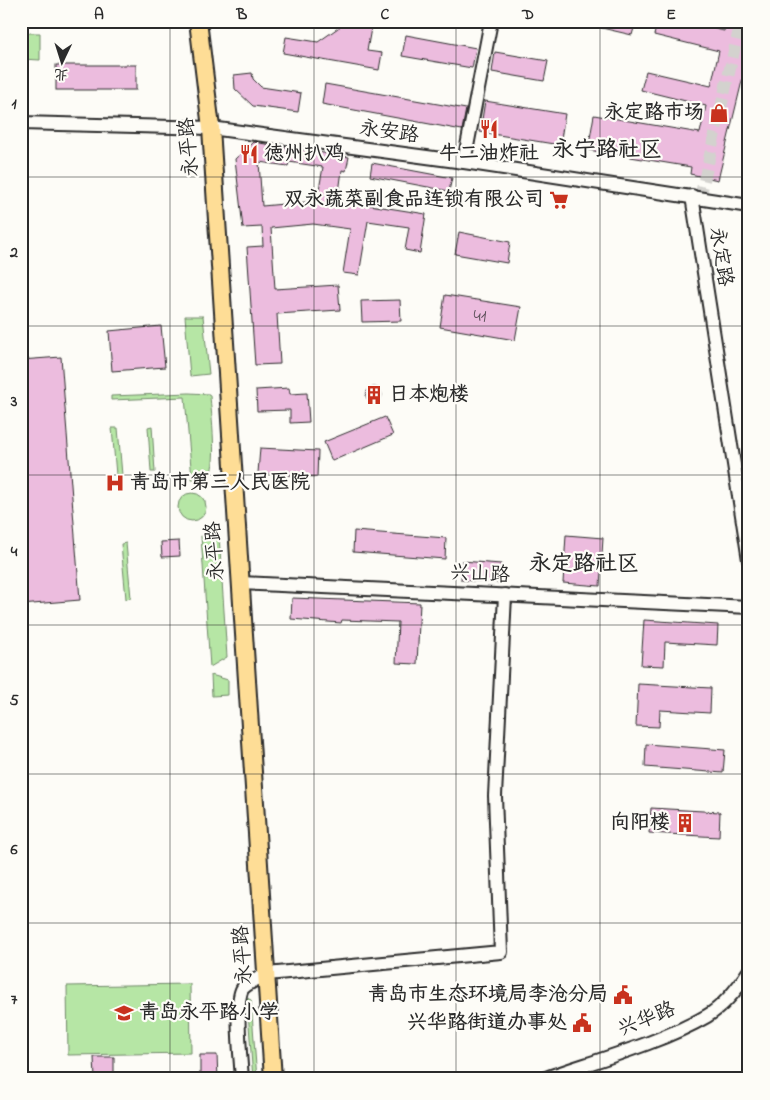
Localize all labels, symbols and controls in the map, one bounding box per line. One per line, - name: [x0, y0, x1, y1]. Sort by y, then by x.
- text: A: [94, 3, 104, 27]
- text: B: [236, 3, 248, 27]
- text: C: [381, 3, 390, 27]
- text: D: [521, 3, 534, 27]
- text: E: [666, 3, 676, 27]
- north arrow: [38, 38, 88, 88]
- text: 北: [53, 63, 69, 84]
- text: 1: [11, 92, 17, 116]
- place label: 永定路市场: [604, 99, 704, 128]
- shop icon: 永定路市场: [708, 102, 730, 124]
- street label: 永安路: [357, 114, 422, 152]
- street label: 永平路: [173, 115, 207, 178]
- restaurant icon: 牛二油炸社: [478, 118, 500, 140]
- district label: 永宁路社区: [552, 135, 662, 167]
- place label: 徳州扒鸡: [264, 140, 344, 169]
- place label: 牛二油炸社: [439, 140, 539, 169]
- restaurant icon: 徳州扒鸡: [238, 143, 260, 165]
- place label: 双永蔬菜副食品连锁有限公司: [284, 186, 544, 215]
- supermarket icon: 双永蔬菜副食品连锁有限公司: [548, 189, 570, 211]
- street label: 永定路: [701, 225, 739, 290]
- text: 2: [9, 241, 18, 265]
- house number: 41: [473, 304, 487, 330]
- place label: 日本炮楼: [389, 381, 469, 410]
- building icon: 日本炮楼: [363, 384, 385, 406]
- text: 3: [10, 390, 18, 414]
- place label: 青岛市第三人民医院: [130, 469, 310, 498]
- hospital icon: 青岛市第三人民医院: [104, 472, 126, 494]
- street label: 永平路: [199, 519, 233, 582]
- text: 4: [10, 540, 18, 564]
- district label: 永定路社区: [529, 549, 639, 581]
- street label: 兴山路: [449, 559, 512, 591]
- text: 5: [9, 689, 19, 713]
- place label: 向阳楼: [610, 809, 670, 838]
- building icon: 向阳楼: [674, 812, 696, 834]
- text: 6: [9, 838, 18, 862]
- street label: 永平路: [227, 923, 261, 986]
- place label: 青岛市生态环境局李沧分局: [368, 981, 608, 1010]
- public building icon: 青岛市生态环境局李沧分局: [612, 984, 634, 1006]
- text: 7: [11, 988, 18, 1012]
- street label: 兴华路: [614, 995, 681, 1045]
- place label: 青岛永平路小学: [139, 999, 279, 1028]
- school or university icon: 青岛永平路小学: [113, 1002, 135, 1024]
- place label: 兴华路街道办事处: [407, 1009, 567, 1038]
- public building icon: 兴华路街道办事处: [571, 1012, 593, 1034]

